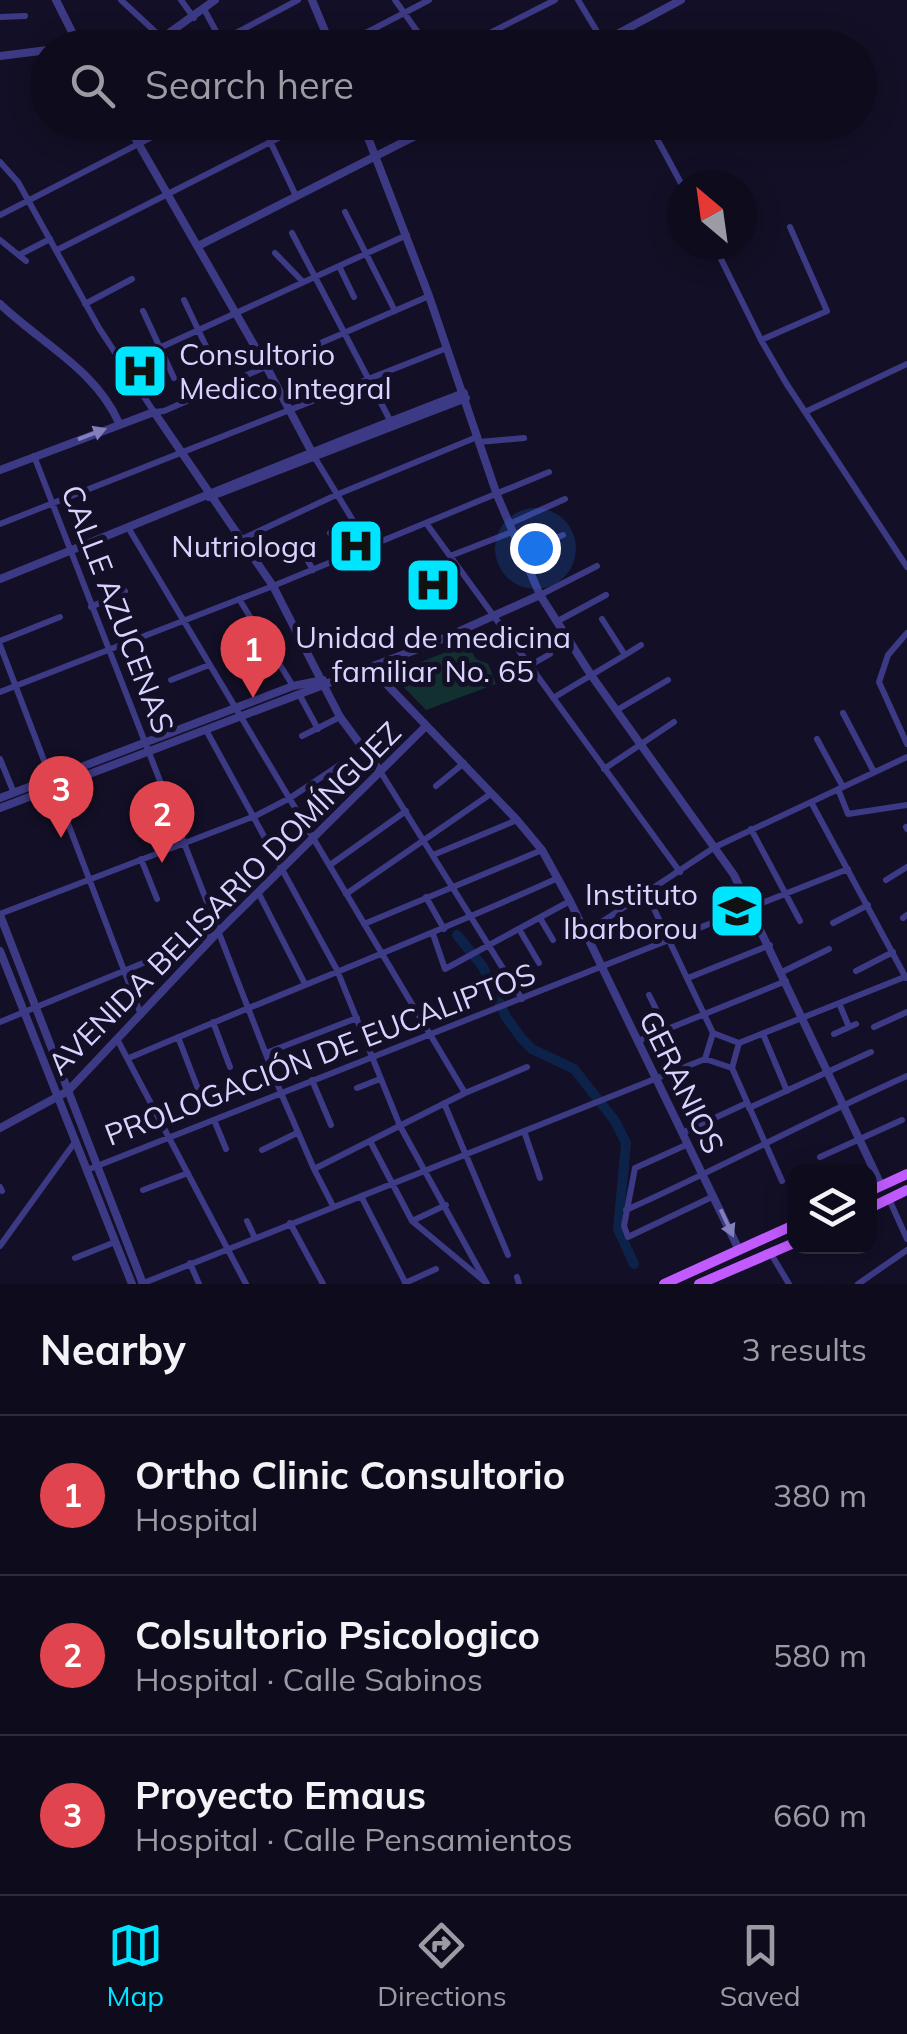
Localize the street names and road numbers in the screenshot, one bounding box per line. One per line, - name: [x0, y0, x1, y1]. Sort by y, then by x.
- street label: CALLE AZUCENAS: [53, 479, 183, 739]
- street label: AVENIDA BELISARIO DOMÍNGUEZ: [39, 713, 409, 1083]
- street label: PROLOGACIÓN DE EUCALIPTOS: [99, 954, 541, 1154]
- street label: GERANIOS: [631, 1004, 733, 1160]

